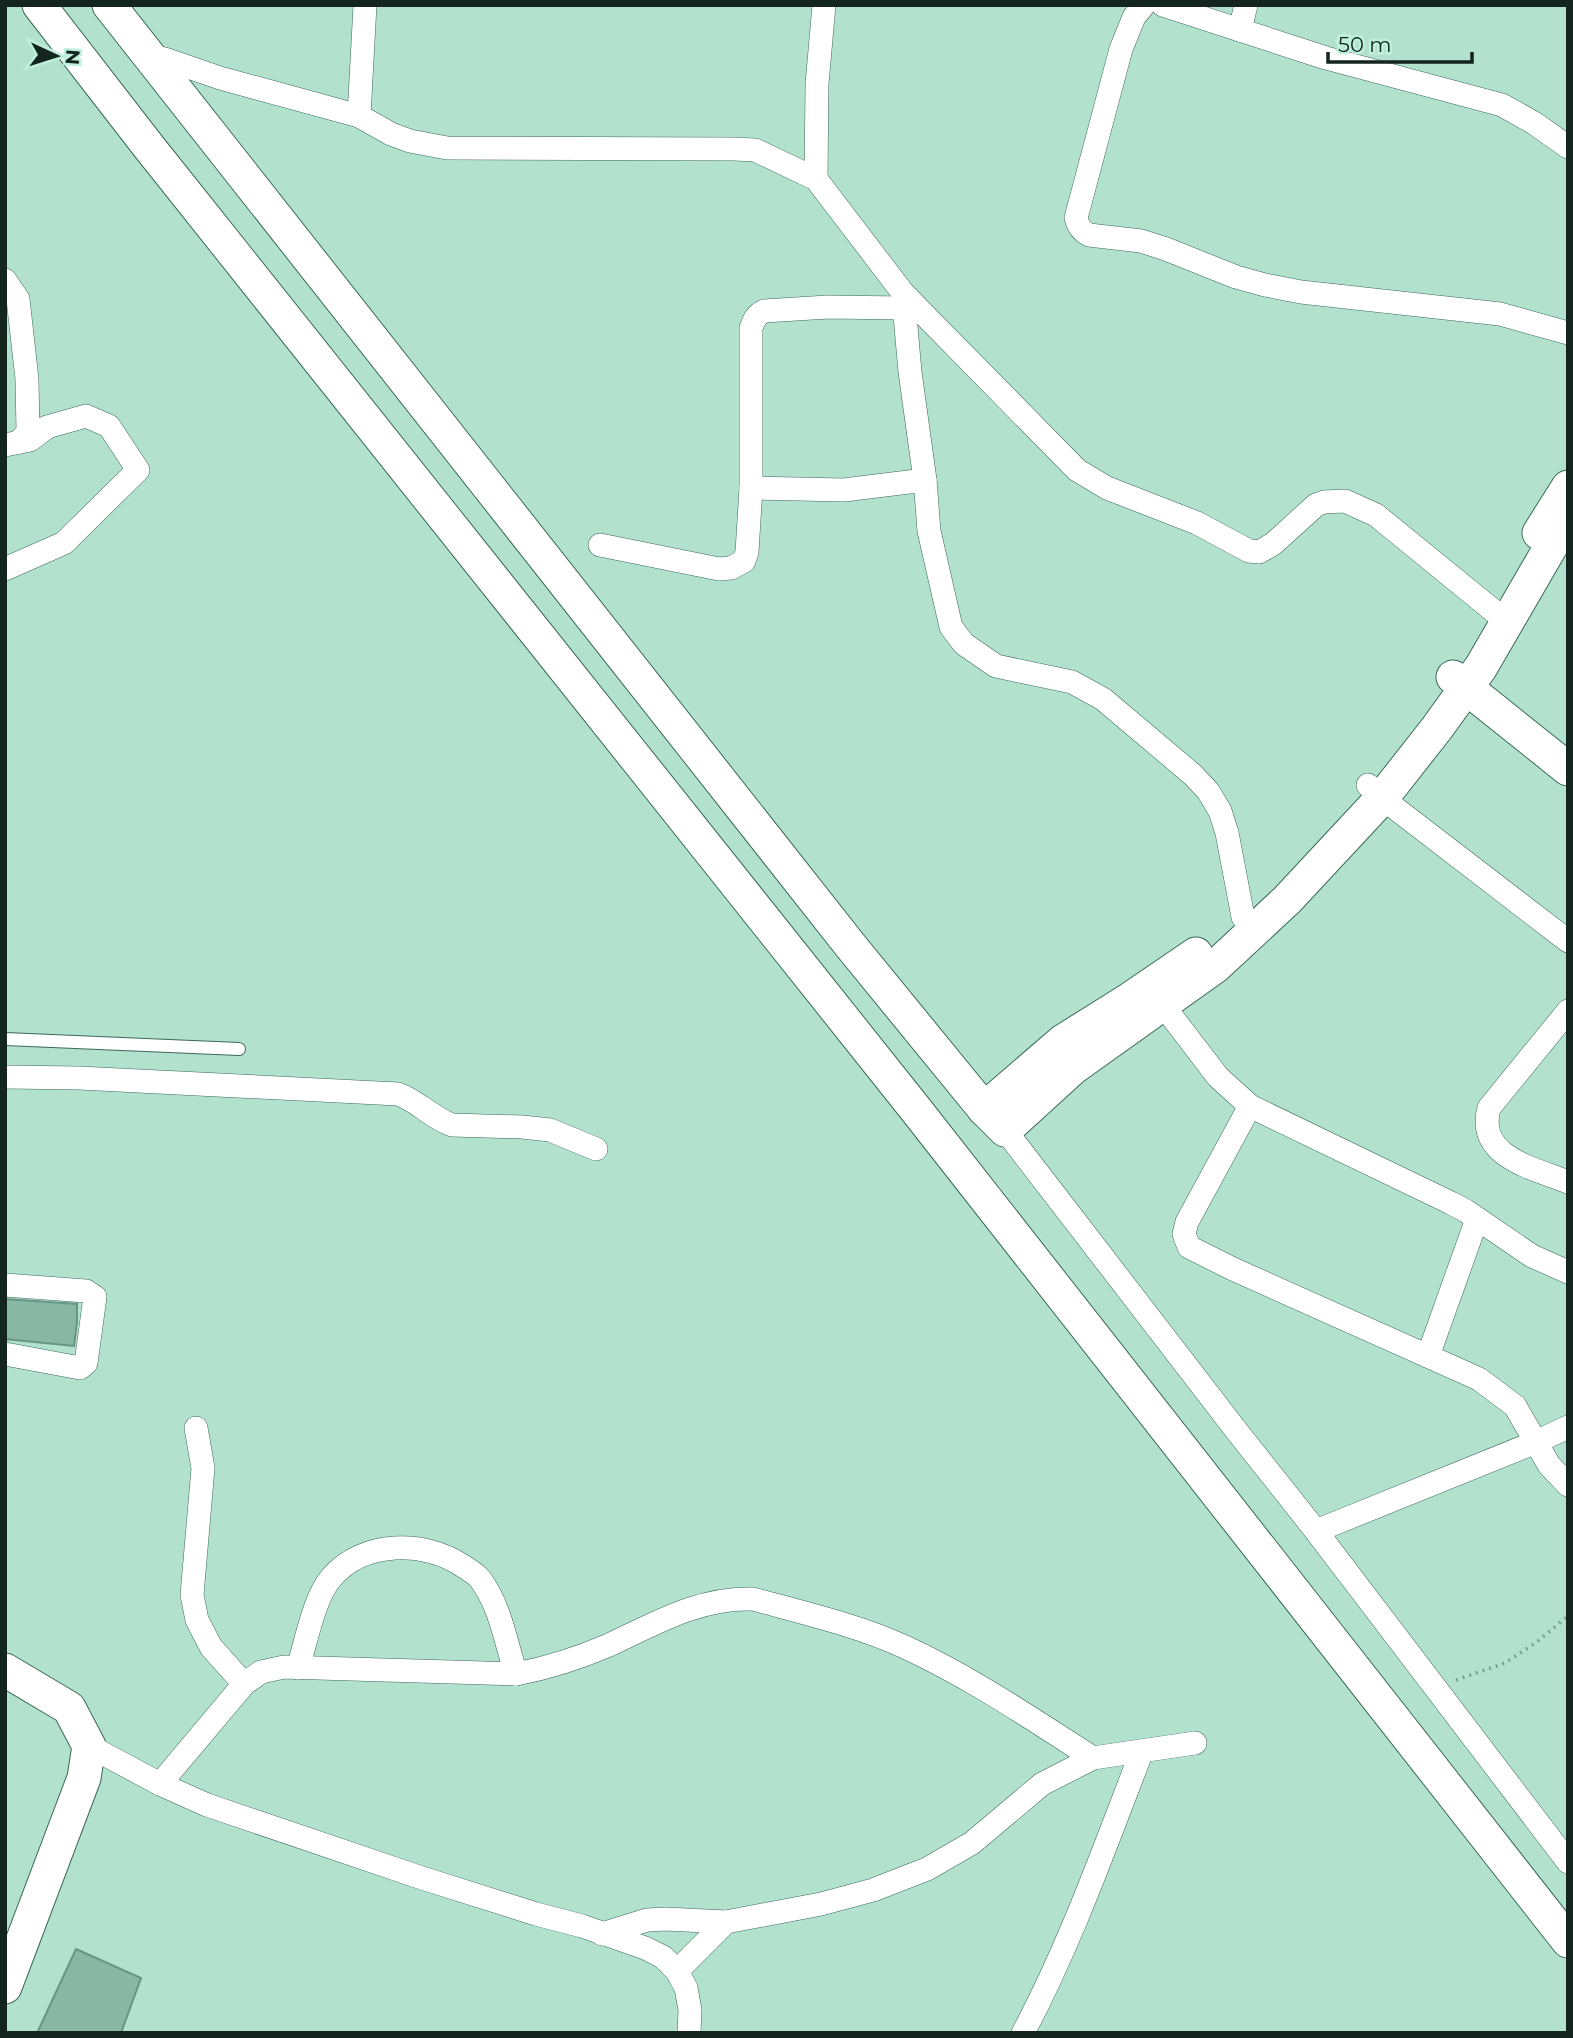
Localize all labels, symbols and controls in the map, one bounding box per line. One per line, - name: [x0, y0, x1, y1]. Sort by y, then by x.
- north arrow: [21, 21, 91, 91]
- scale bar: [1328, 21, 1472, 65]
- text: 50 m: [1338, 32, 1392, 57]
- text: N: [60, 49, 84, 66]

